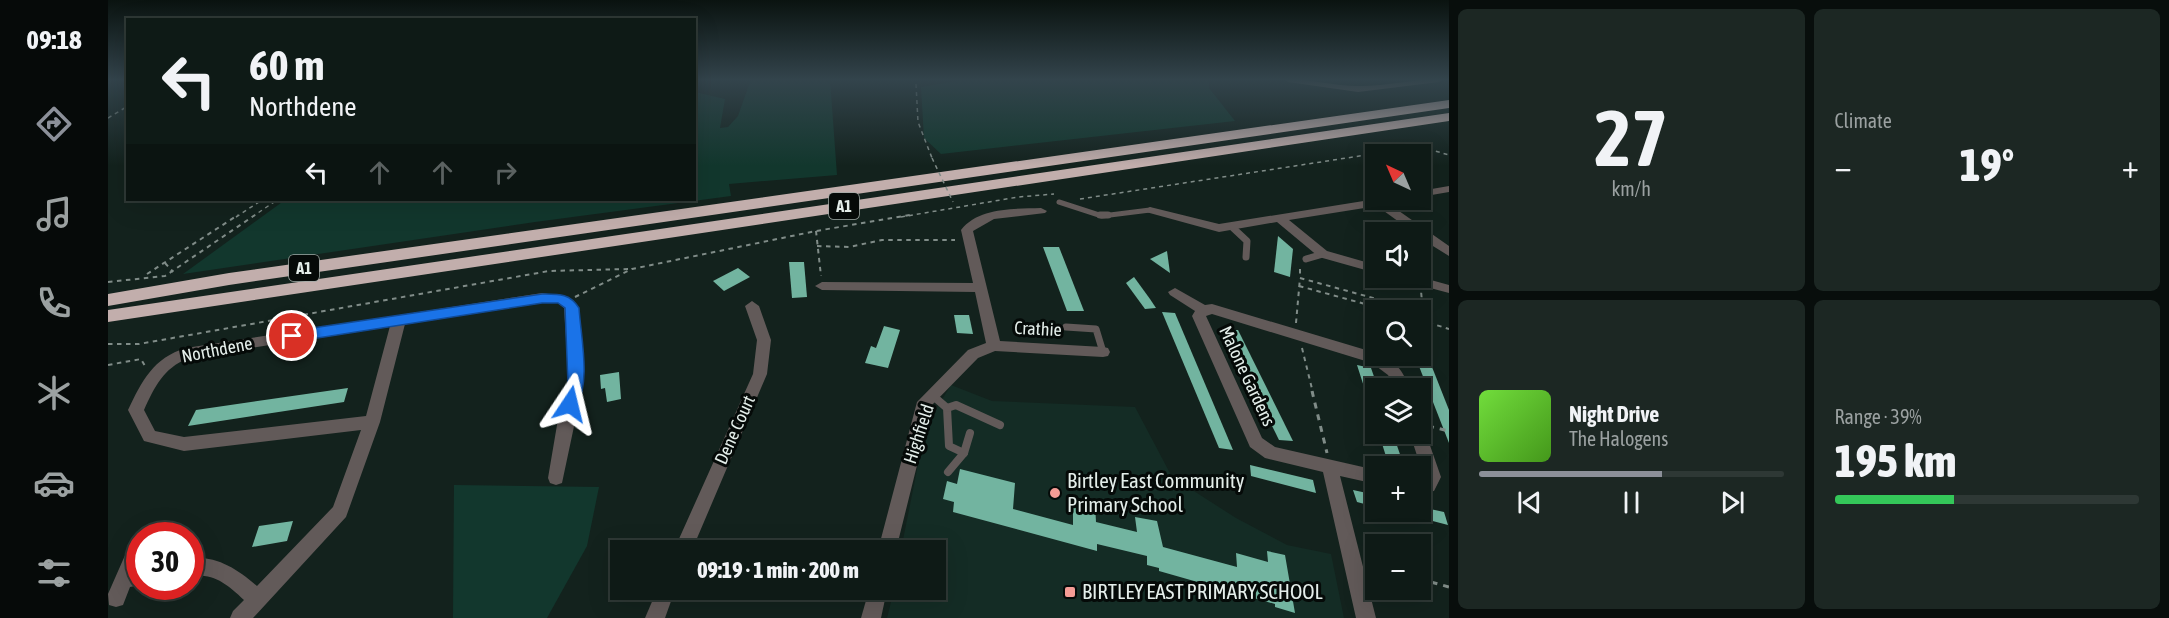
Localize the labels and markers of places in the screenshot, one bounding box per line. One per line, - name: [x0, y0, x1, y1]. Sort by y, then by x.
- pin: [266, 310, 317, 361]
- place label: Birtley East Community Primary School: [1067, 468, 1245, 516]
- marker: Birtley East Community Primary School: [1048, 486, 1062, 500]
- place label: BIRTLEY EAST PRIMARY SCHOOL: [1082, 579, 1323, 603]
- marker: BIRTLEY EAST PRIMARY SCHOOL: [1063, 585, 1077, 599]

